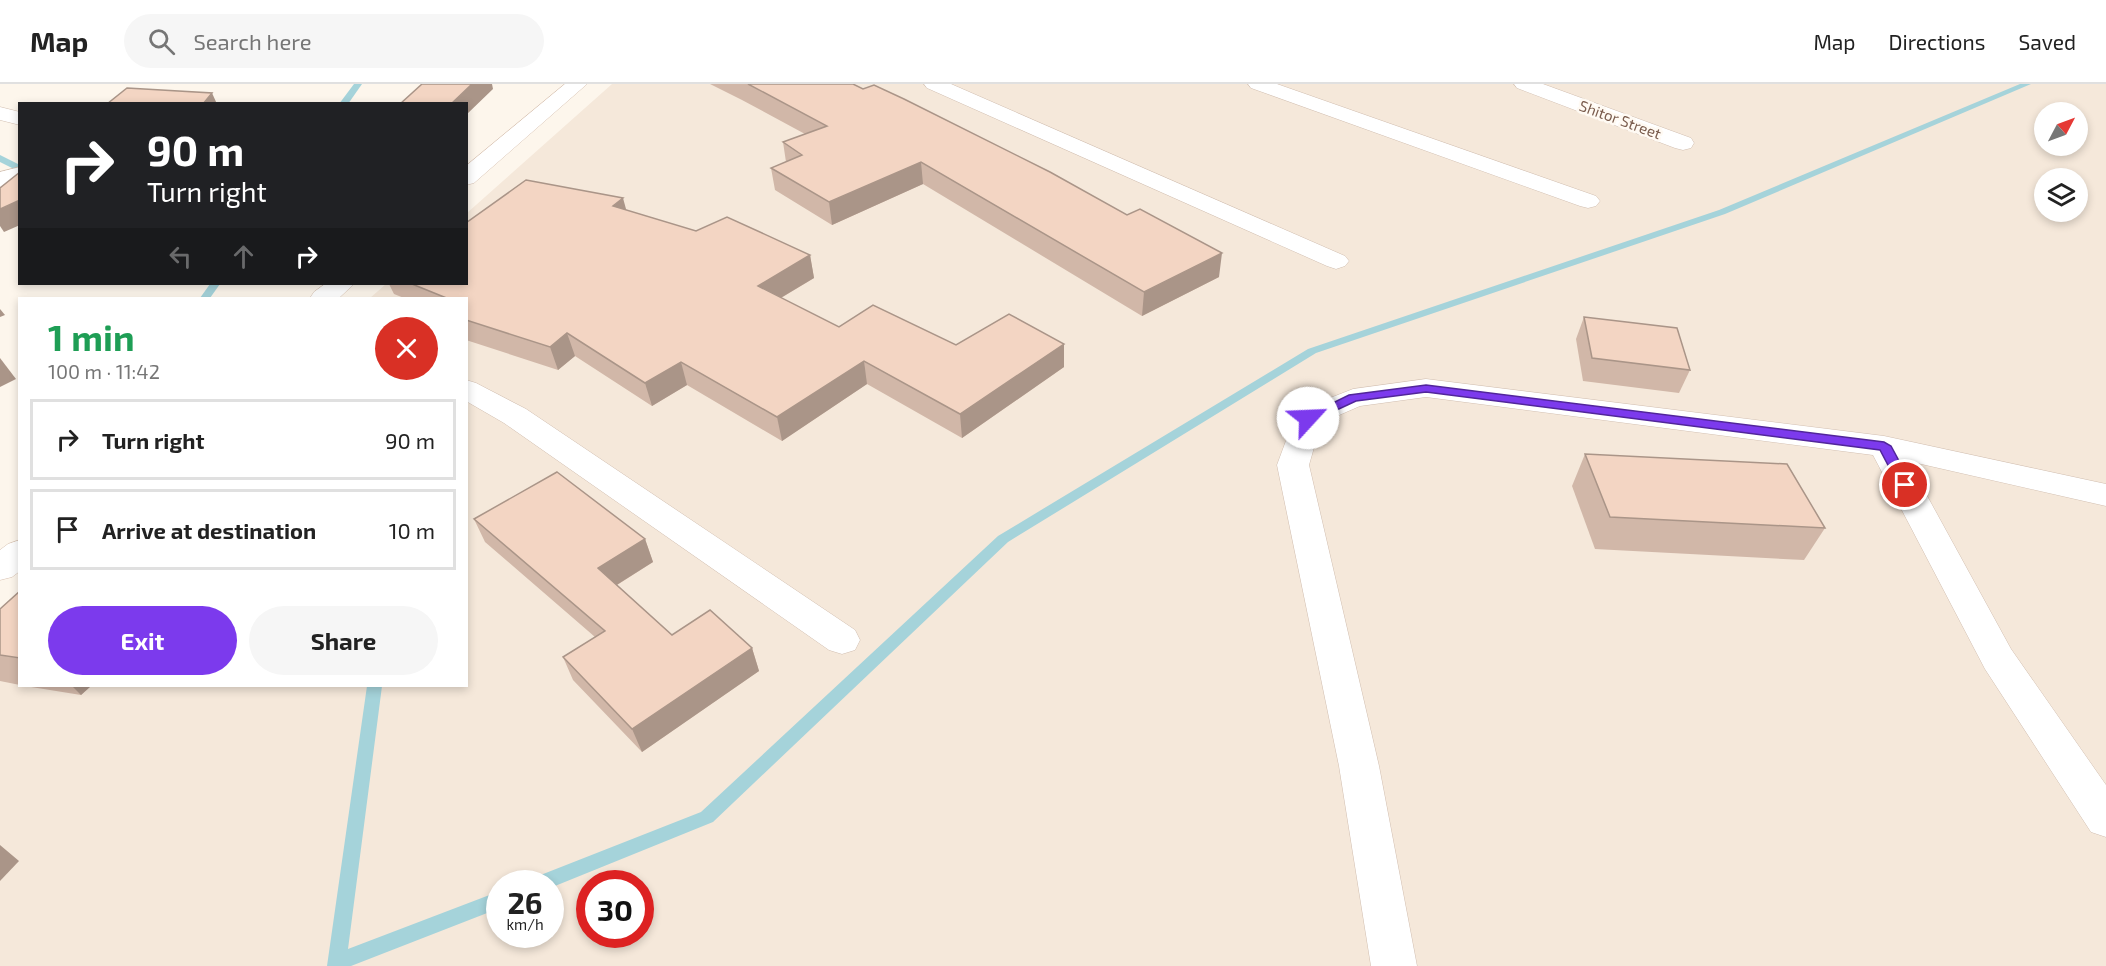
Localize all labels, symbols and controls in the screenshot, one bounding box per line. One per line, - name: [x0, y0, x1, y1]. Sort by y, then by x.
- search box: [124, 14, 544, 68]
- text: Map: [30, 24, 88, 58]
- icon: search: [145, 25, 178, 58]
- text: Search here: [193, 28, 312, 54]
- text: Map: [1813, 29, 1856, 54]
- text: Directions: [1889, 29, 1985, 54]
- text: Saved: [2018, 29, 2076, 54]
- street label: Shitor Street: [1577, 96, 1664, 142]
- north arrow: [2034, 102, 2088, 156]
- map controls: [2034, 102, 2088, 222]
- text: 90 m: [147, 124, 244, 174]
- icon: right: [48, 126, 126, 204]
- button: layers: [2034, 168, 2088, 222]
- text: Turn right: [147, 175, 267, 207]
- icon: left: [164, 240, 197, 273]
- icon: ahead: [227, 240, 260, 273]
- icon: right: [290, 240, 323, 273]
- text: 1 min: [48, 315, 135, 358]
- button: close: [375, 317, 438, 380]
- text: 100 m · 11:42: [48, 359, 160, 383]
- position arrow: [1276, 386, 1340, 450]
- icon: right: [51, 423, 84, 456]
- text: Turn right: [102, 427, 204, 453]
- text: 90 m: [385, 427, 435, 453]
- pin: [1879, 459, 1930, 510]
- icon: arrive: [1888, 468, 1921, 501]
- icon: arrive: [51, 513, 84, 546]
- text: Arrive at destination: [102, 517, 316, 543]
- text: 10 m: [389, 517, 435, 543]
- button: Exit: [48, 606, 237, 675]
- button: Share: [249, 606, 438, 675]
- speed limit sign: 30: [576, 870, 654, 948]
- text: 26: [507, 884, 543, 920]
- text: km/h: [506, 915, 544, 933]

